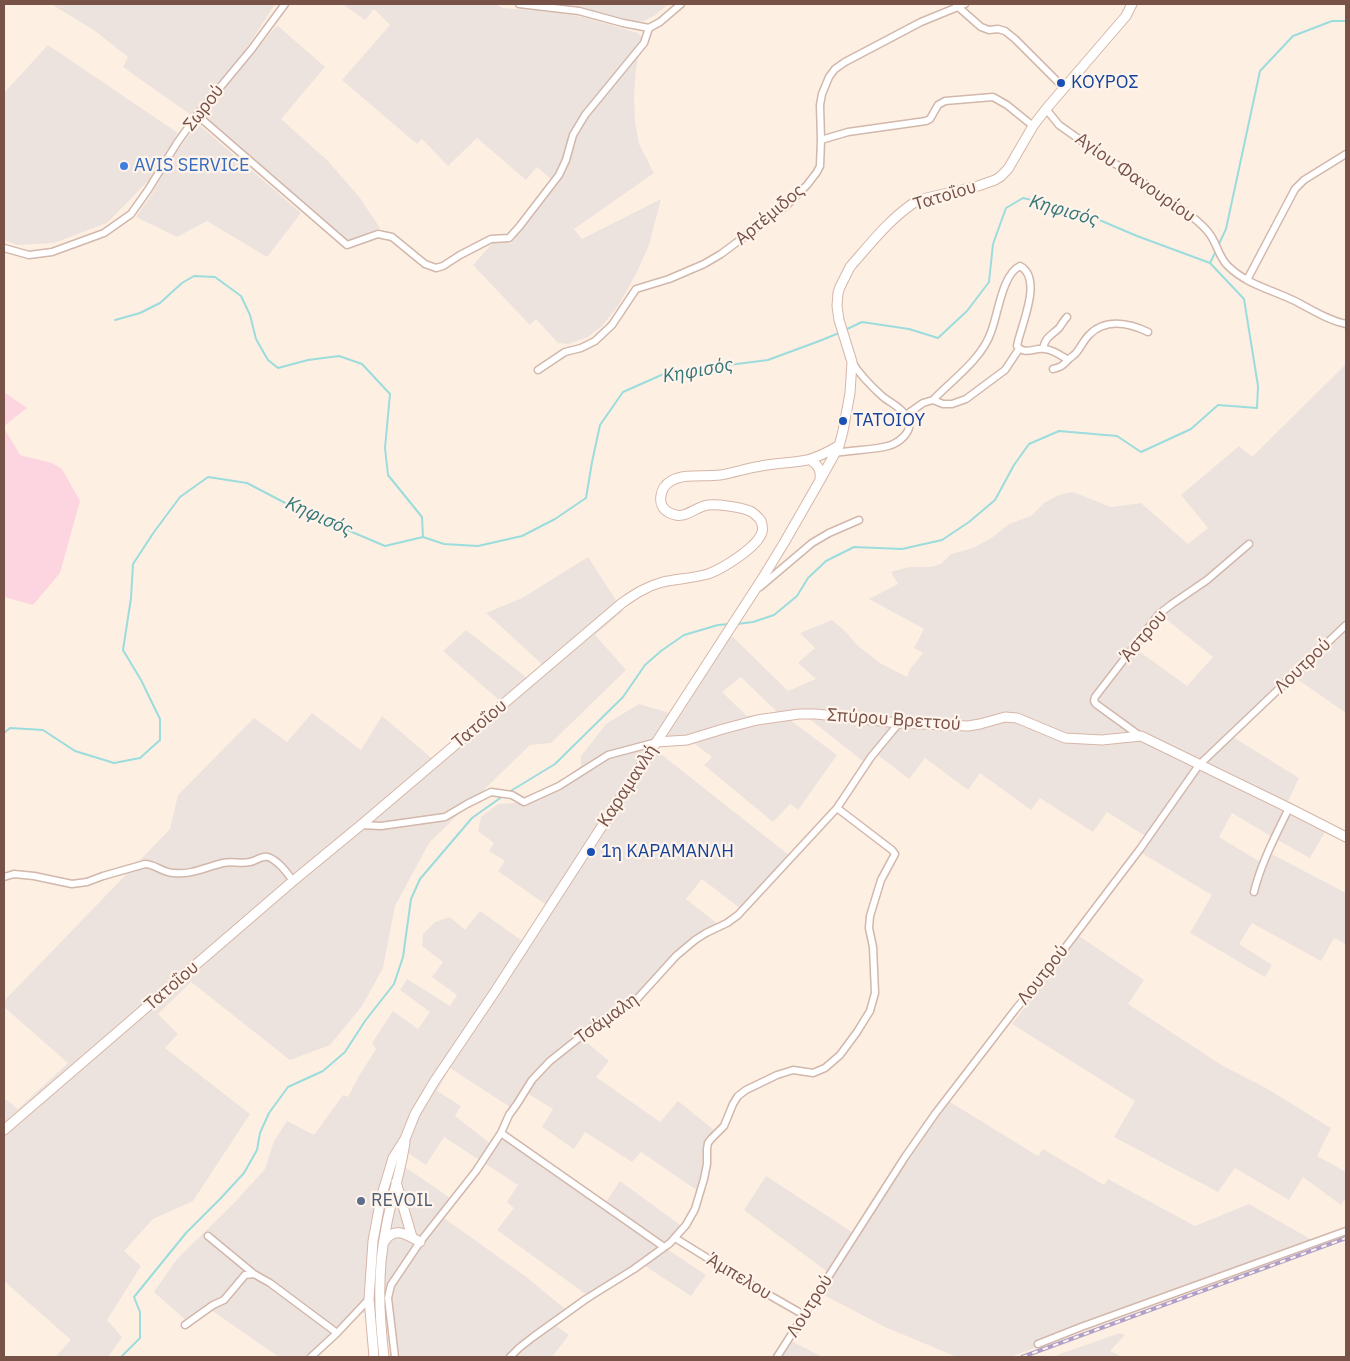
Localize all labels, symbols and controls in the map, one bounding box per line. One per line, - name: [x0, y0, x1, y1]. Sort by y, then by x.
- place label: ΚΟΥΡΟΣ: [1071, 72, 1139, 94]
- marker: ΚΟΥΡΟΣ: [1055, 77, 1067, 89]
- street label: Σωρού: [179, 80, 229, 136]
- street label: Αγίου Φανουρίου: [1071, 128, 1199, 228]
- place label: AVIS SERVICE: [134, 155, 250, 177]
- marker: AVIS SERVICE: [118, 160, 130, 172]
- street label: Τατοΐου: [911, 176, 979, 216]
- street label: Αρτέμιδος: [731, 180, 809, 250]
- water label: Κηφισός: [1027, 190, 1101, 232]
- water label: Κηφισός: [661, 354, 735, 388]
- place label: ΤΑΤΟΙΟΥ: [853, 410, 925, 432]
- marker: ΤΑΤΟΙΟΥ: [837, 415, 849, 427]
- water label: Κηφισός: [282, 492, 356, 542]
- street label: Άστρου: [1116, 606, 1172, 666]
- street label: Λουτρού: [1270, 634, 1336, 698]
- street label: Τατοΐου: [448, 695, 512, 753]
- street label: Σπύρου Βρεττού: [826, 705, 962, 735]
- street label: Καραμανλή: [593, 741, 663, 831]
- place label: 1η ΚΑΡΑΜΑΝΛΗ: [601, 841, 734, 863]
- marker: 1η ΚΑΡΑΜΑΝΛΗ: [585, 846, 597, 858]
- street label: Λουτρού: [1013, 941, 1073, 1009]
- street label: Τατοΐου: [140, 957, 204, 1015]
- street label: Τσάμαλη: [571, 989, 643, 1049]
- place label: REVOIL: [371, 1190, 433, 1212]
- marker: REVOIL: [355, 1195, 367, 1207]
- street label: Άμπελου: [703, 1249, 775, 1305]
- street label: Λουτρού: [782, 1270, 838, 1342]

